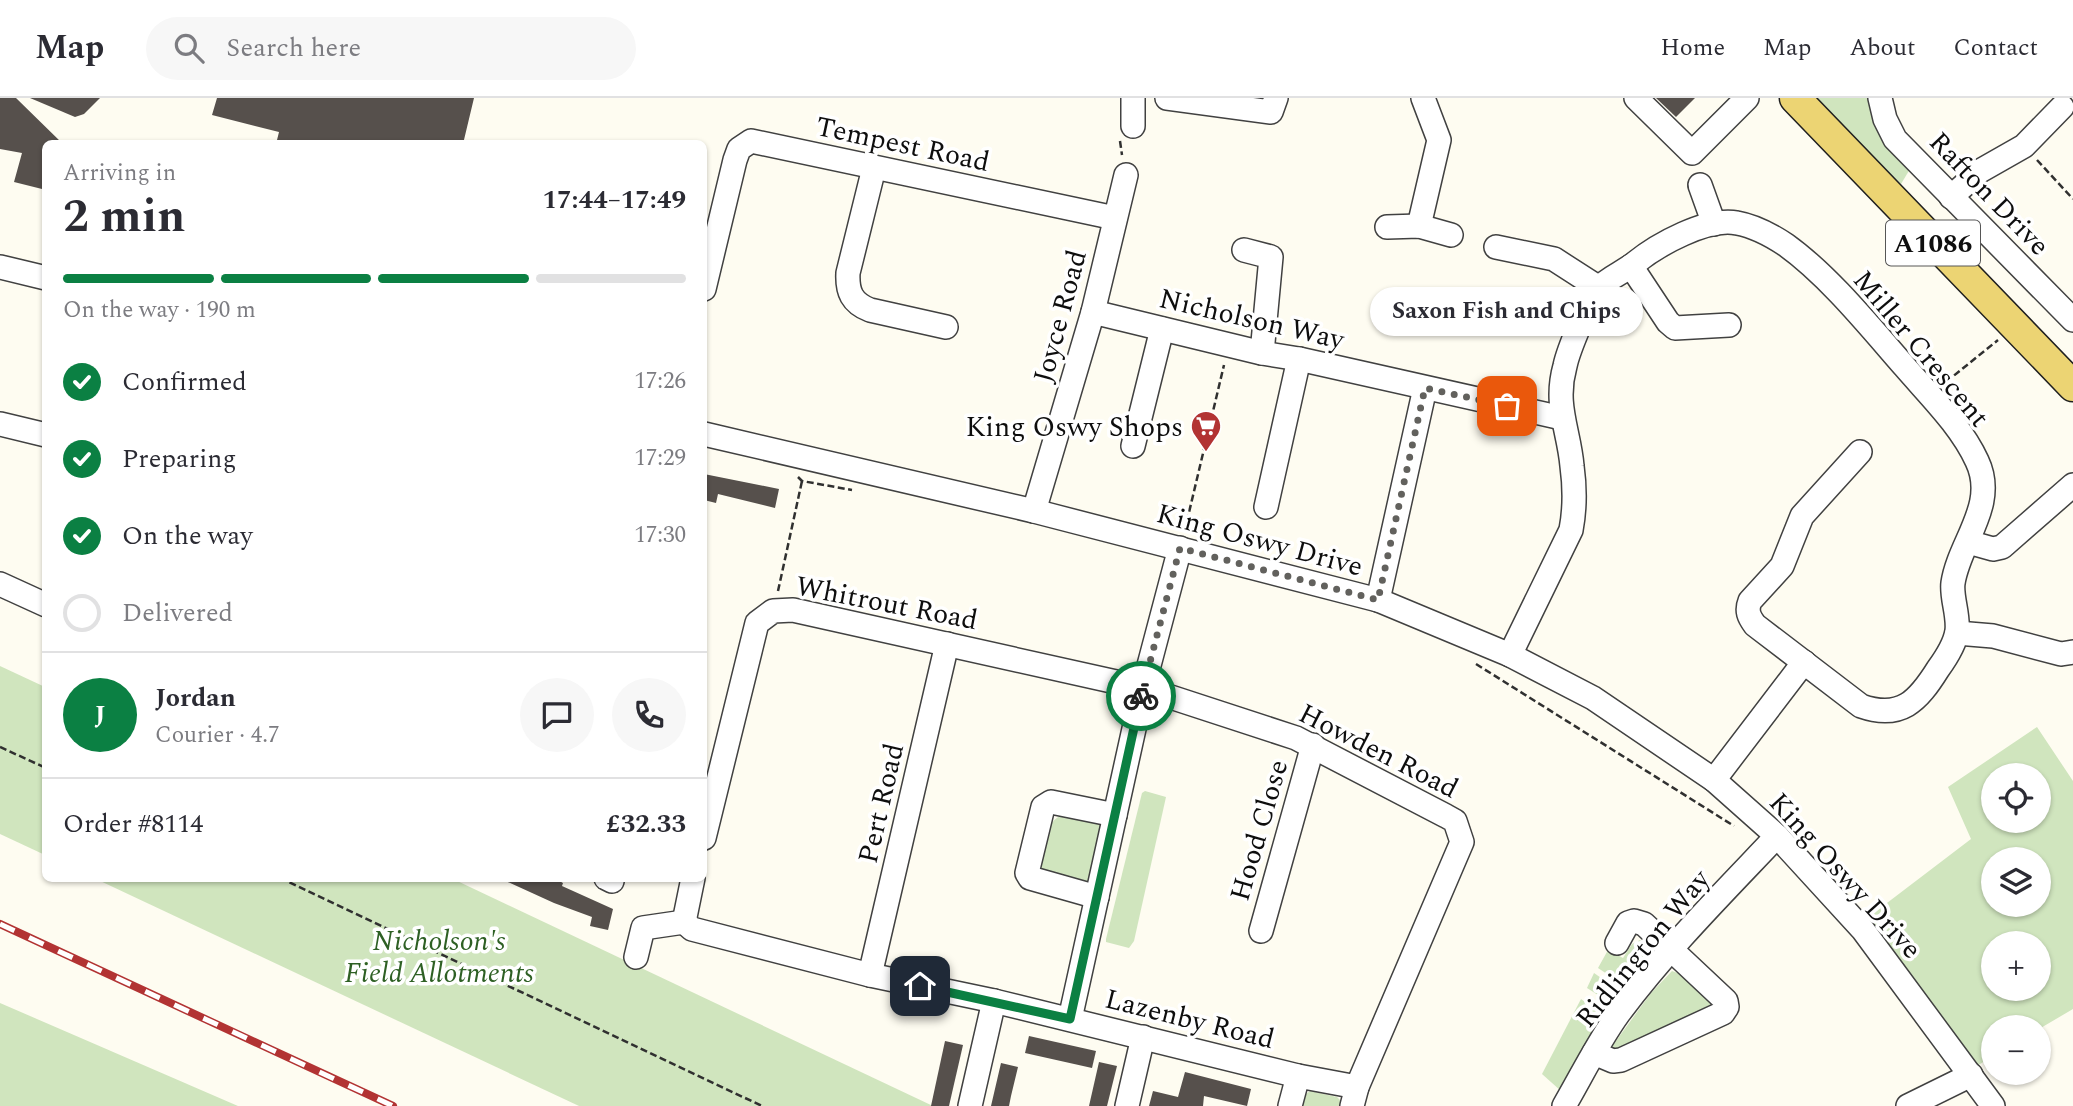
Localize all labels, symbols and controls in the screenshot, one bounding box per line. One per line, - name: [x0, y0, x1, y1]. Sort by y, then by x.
- search box: [146, 17, 636, 80]
- text: Map: [35, 23, 104, 73]
- text: Search here: [226, 28, 361, 68]
- icon: search: [170, 29, 208, 67]
- text: Home: [1660, 30, 1725, 66]
- text: Map: [1763, 30, 1811, 66]
- text: About: [1849, 30, 1915, 66]
- text: Contact: [1953, 30, 2038, 66]
- street label: Tempest Road: [812, 105, 993, 184]
- street label: Rafton Drive: [1918, 122, 2060, 266]
- text: Arriving in: [63, 156, 176, 191]
- text: 17:44–17:49: [542, 180, 686, 220]
- text: 2 min: [63, 182, 185, 252]
- road number: A1086: [1886, 220, 1980, 266]
- street label: Joyce Road: [1022, 245, 1099, 388]
- street label: Miller Crescent: [1842, 261, 2000, 437]
- street label: Nicholson Way: [1155, 277, 1350, 362]
- callout: Saxon Fish and Chips: [1370, 287, 1644, 336]
- text: On the way · 190 m: [63, 293, 256, 328]
- text: Saxon Fish and Chips: [1392, 294, 1621, 329]
- text: Confirmed: [122, 362, 247, 402]
- icon: check: [63, 363, 101, 401]
- text: 17:26: [634, 364, 686, 399]
- pin: [1477, 376, 1537, 436]
- icon: bag: [1488, 387, 1526, 425]
- place label: King Oswy Shops: [965, 406, 1183, 449]
- supermarket icon: King Oswy Shops: [1189, 409, 1223, 453]
- text: Preparing: [122, 439, 236, 479]
- icon: check: [63, 440, 101, 478]
- text: 17:29: [634, 441, 686, 476]
- street label: King Oswy Drive: [1152, 492, 1367, 589]
- text: On the way: [122, 516, 253, 556]
- icon: check: [63, 517, 101, 555]
- text: 17:30: [634, 518, 686, 553]
- street label: Whitrout Road: [792, 565, 981, 642]
- text: Delivered: [122, 593, 233, 633]
- courier: [1106, 661, 1176, 731]
- icon: bike: [1122, 677, 1160, 715]
- text: Jordan: [155, 678, 236, 718]
- button: chat: [520, 678, 594, 752]
- button: phone: [612, 678, 686, 752]
- street label: Howden Road: [1291, 693, 1466, 810]
- text: J: [94, 695, 106, 735]
- text: Courier · 4.7: [155, 718, 280, 753]
- street label: Pert Road: [847, 739, 916, 868]
- street label: Hood Close: [1219, 755, 1300, 906]
- map controls: [1981, 763, 2051, 1085]
- button: locate: [1981, 763, 2051, 833]
- street label: King Oswy Drive: [1758, 783, 1932, 969]
- text: Order #8114: [63, 804, 203, 844]
- text: £32.33: [606, 804, 686, 844]
- button: layers: [1981, 847, 2051, 917]
- street label: Ridlington Way: [1566, 859, 1722, 1038]
- park label: Nicholson's Field Allotments: [344, 920, 534, 995]
- button: +: [1981, 931, 2051, 1001]
- pin: [890, 956, 950, 1016]
- icon: home: [901, 967, 939, 1005]
- street label: Lazenby Road: [1100, 978, 1279, 1061]
- button: −: [1981, 1015, 2051, 1085]

